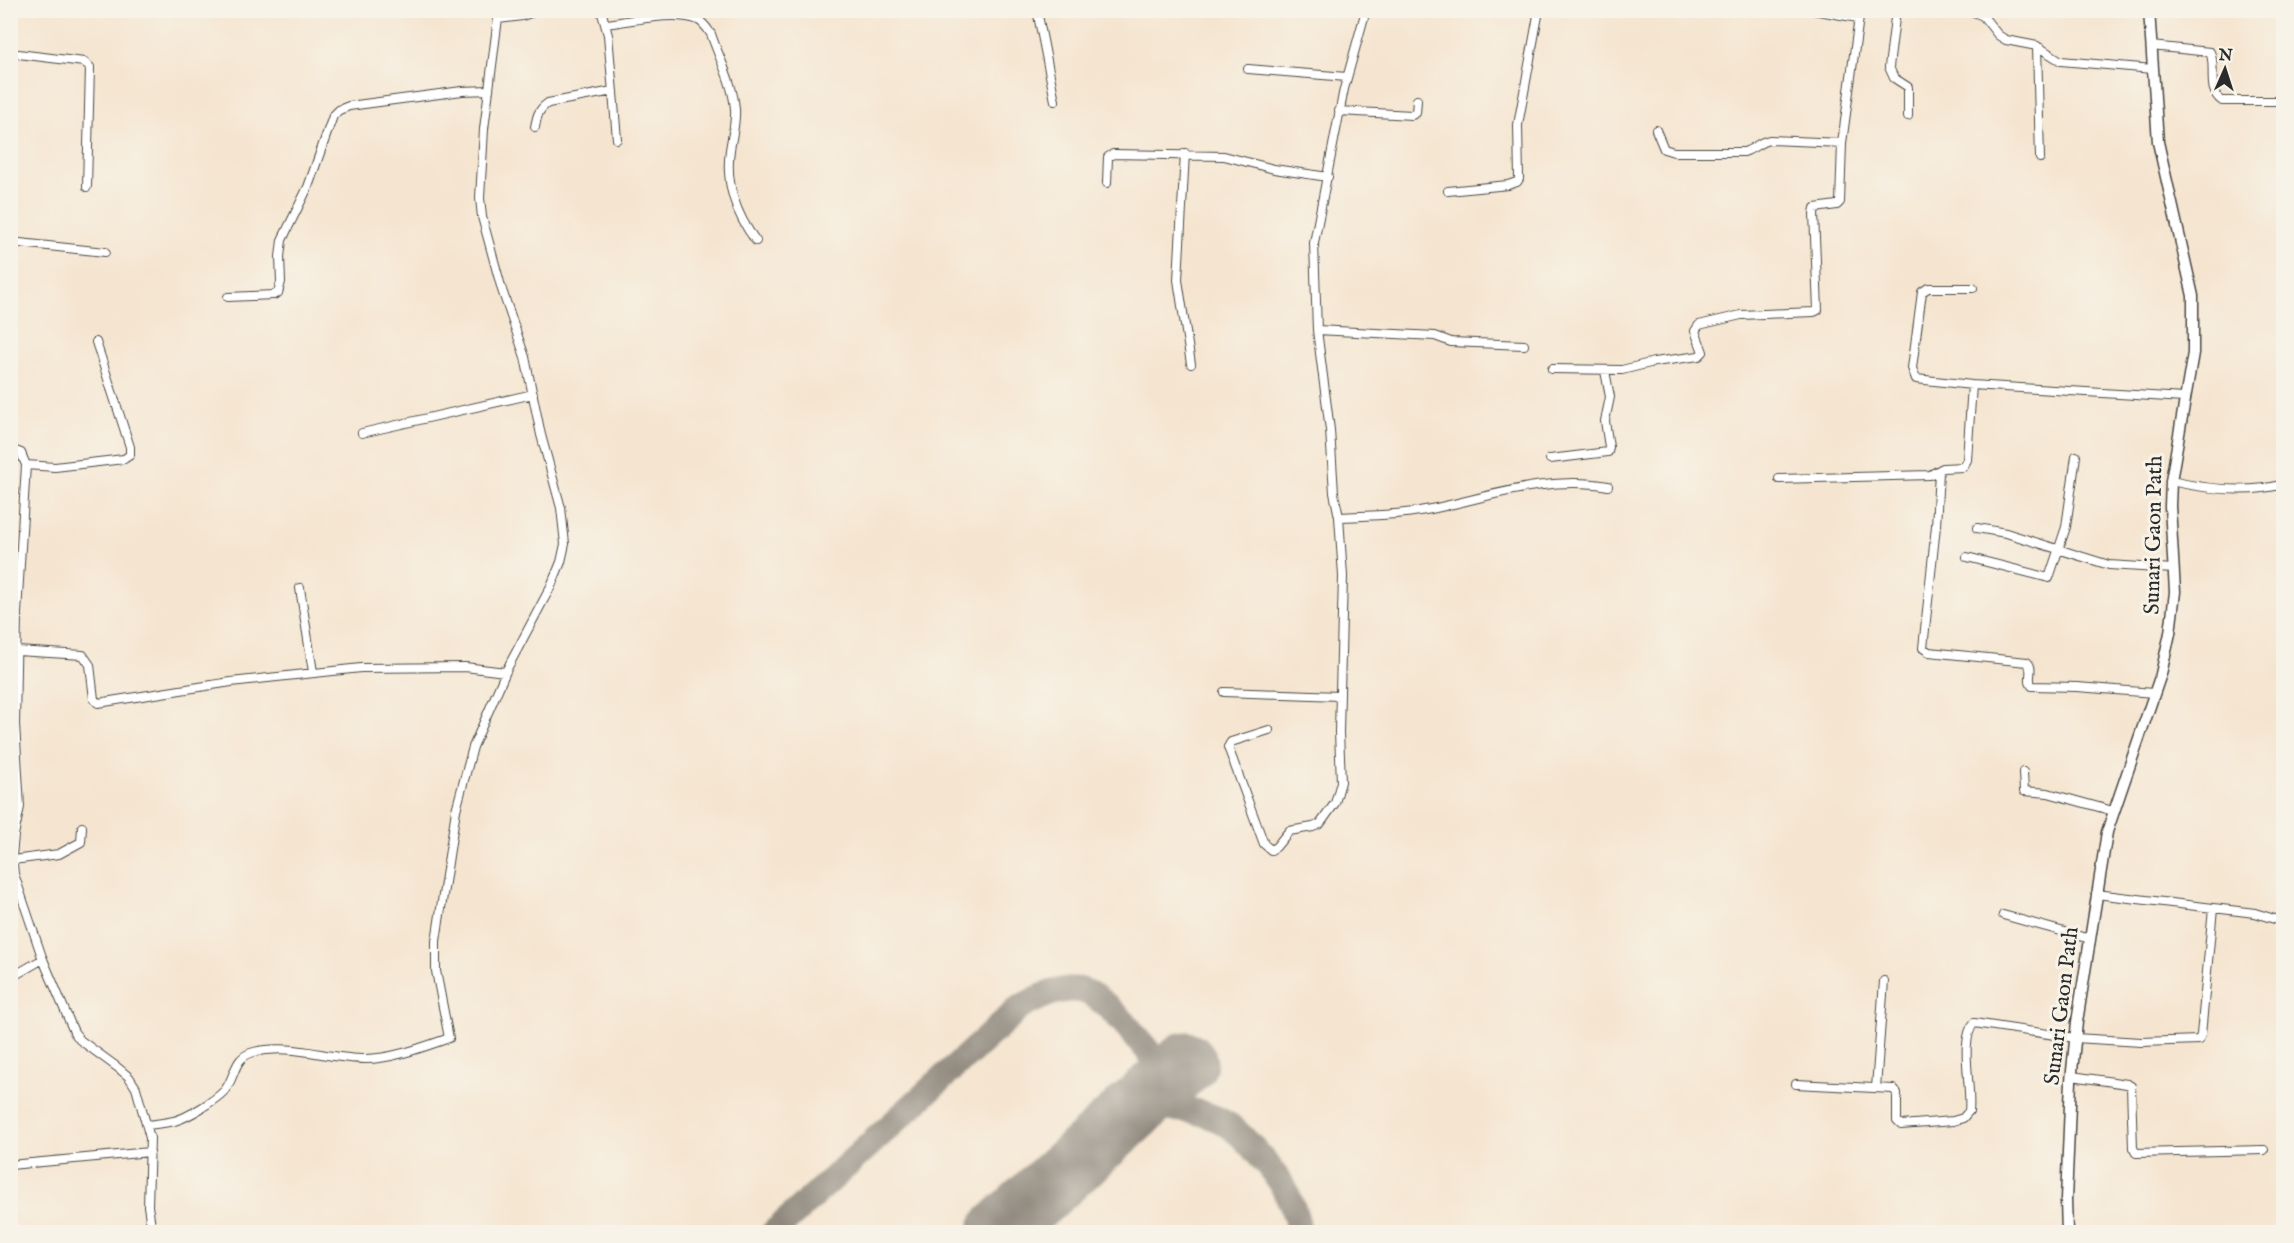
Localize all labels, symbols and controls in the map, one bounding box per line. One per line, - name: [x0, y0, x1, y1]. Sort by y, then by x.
- north arrow: [2195, 39, 2255, 99]
- text: N: [2217, 46, 2233, 66]
- street label: Sunari Gaon Path: [2139, 455, 2169, 615]
- street label: Sunari Gaon Path: [2038, 925, 2086, 1087]

